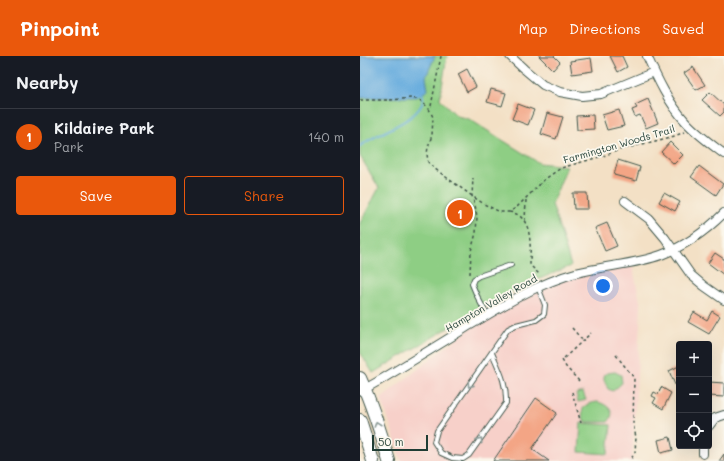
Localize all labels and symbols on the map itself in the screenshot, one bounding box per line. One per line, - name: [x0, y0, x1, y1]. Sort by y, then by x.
- street label: Farmington Woods Trail: [561, 121, 677, 167]
- pin: 1: [447, 198, 473, 228]
- street label: Hampton Valley Road: [443, 271, 539, 335]
- your location: [593, 276, 613, 296]
- one-way arrow: [467, 380, 474, 387]
- one-way arrow: [374, 420, 382, 427]
- scale bar: [372, 433, 428, 452]
- one-way arrow: [475, 437, 483, 444]

